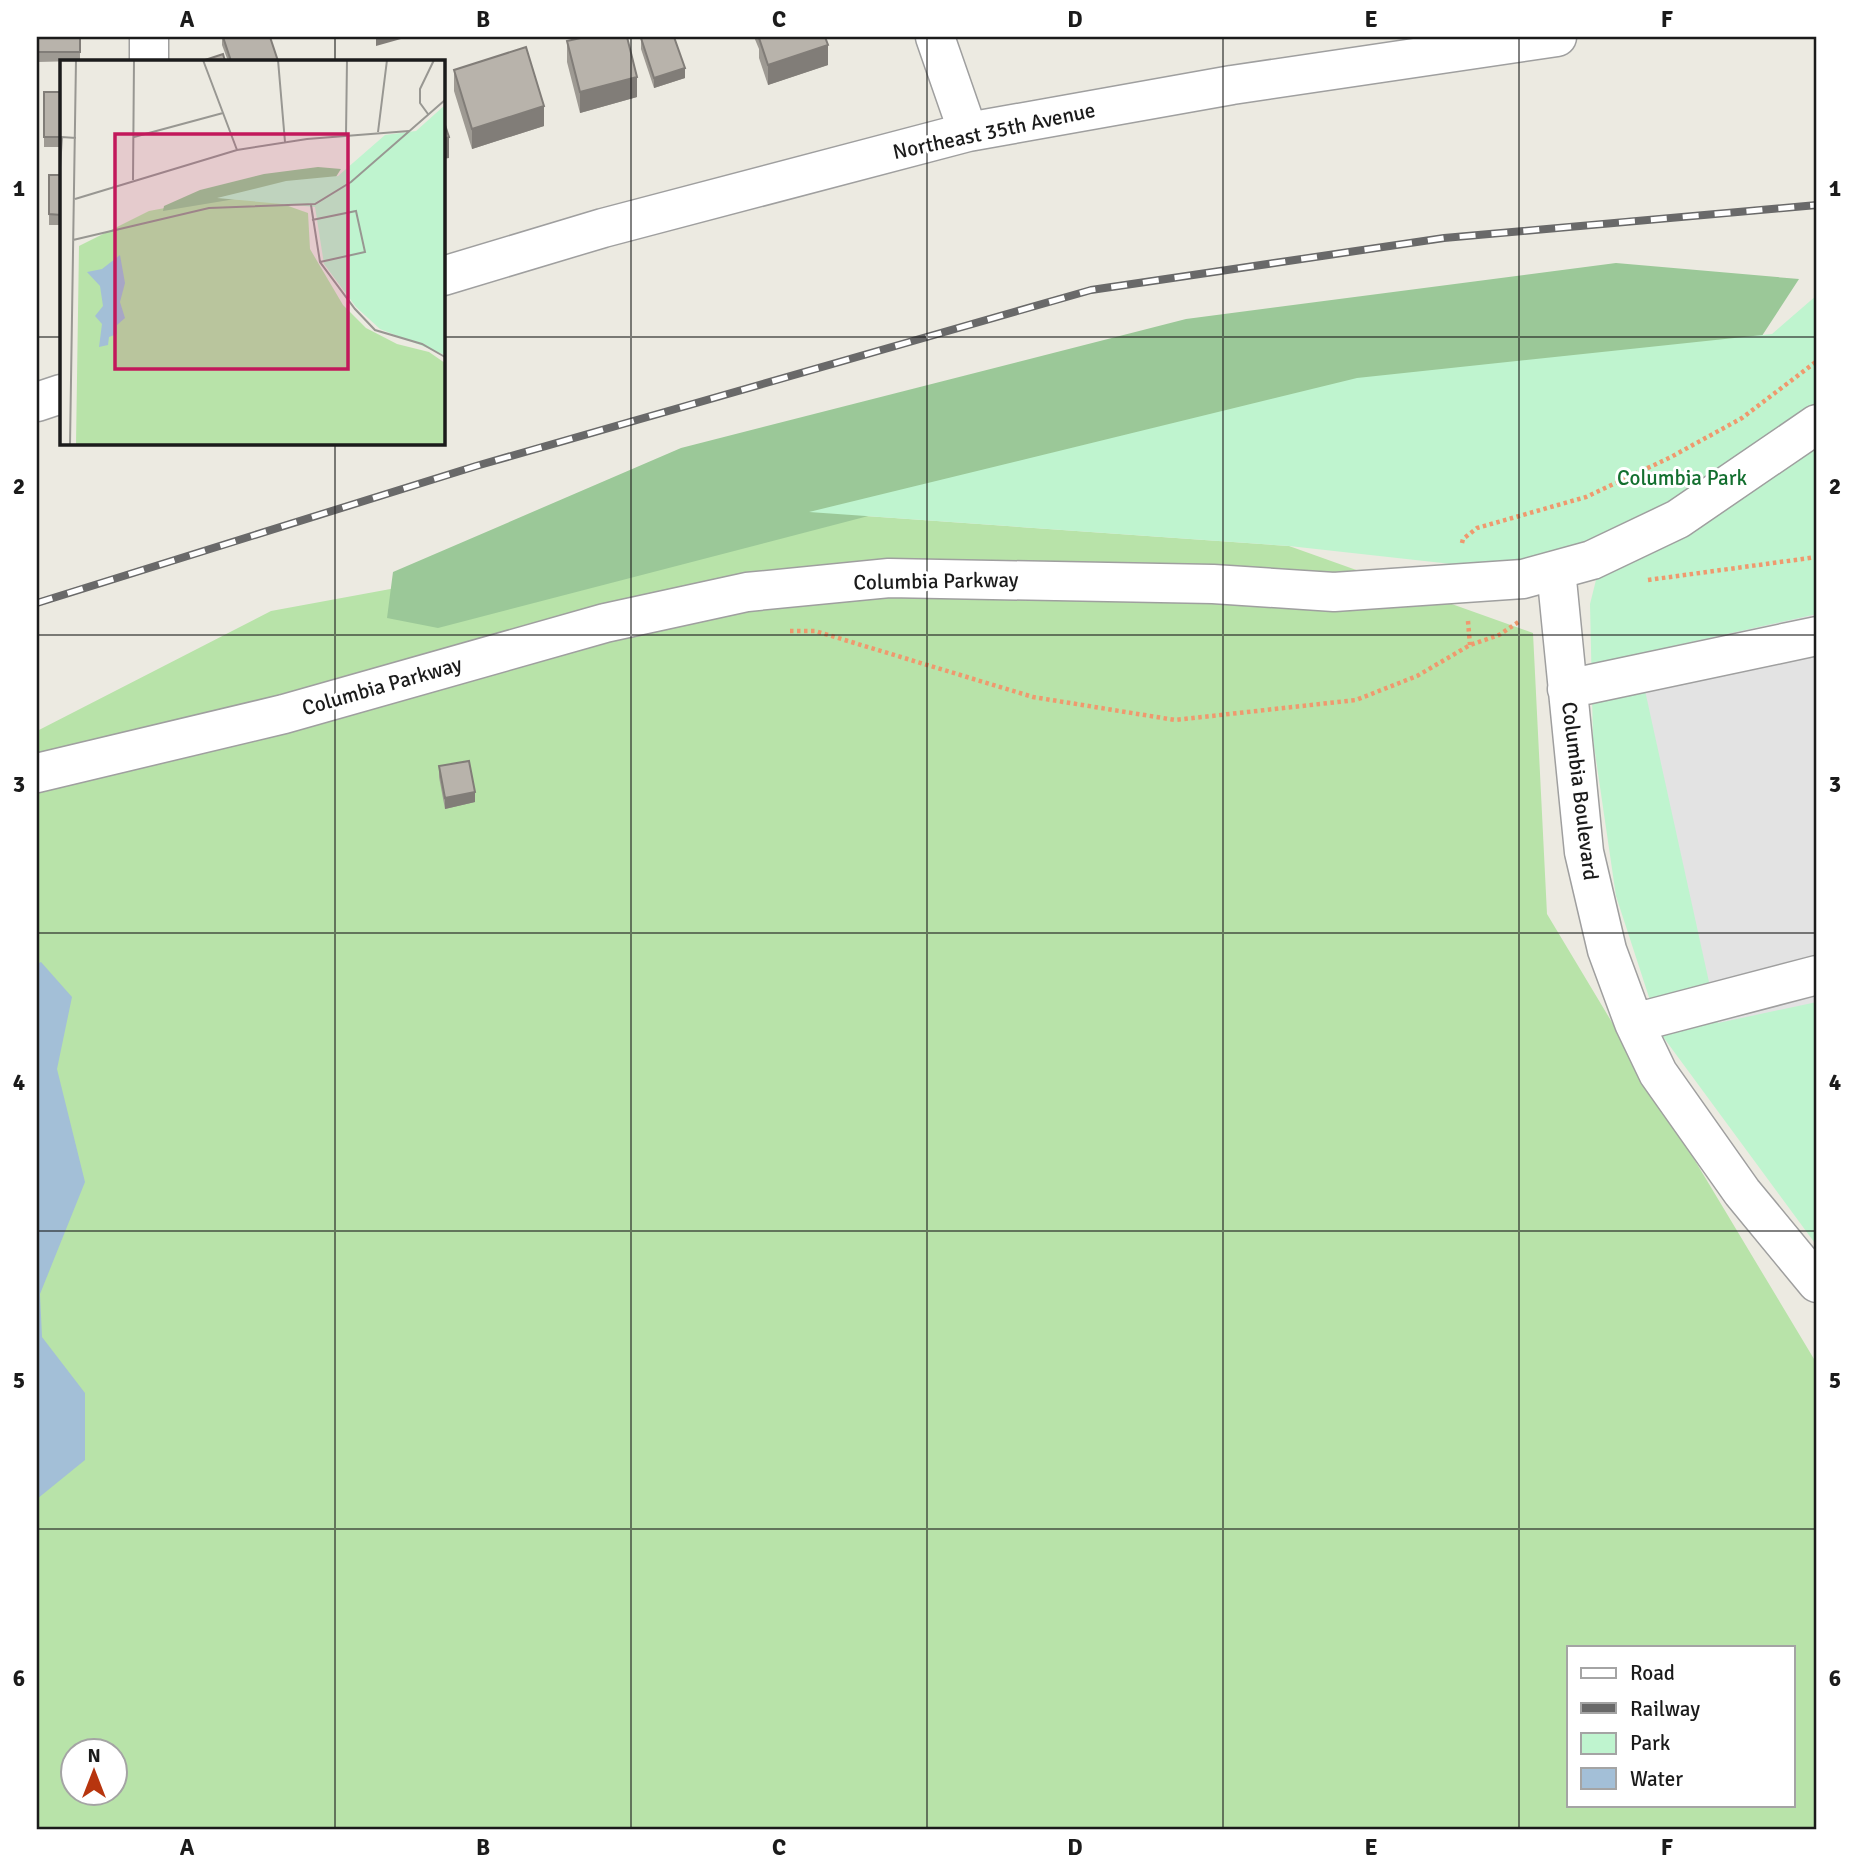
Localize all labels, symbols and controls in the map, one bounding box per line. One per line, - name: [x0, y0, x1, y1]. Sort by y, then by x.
- text: A: [180, 5, 195, 34]
- text: B: [476, 5, 490, 34]
- text: C: [772, 5, 786, 34]
- text: D: [1067, 5, 1083, 34]
- text: E: [1364, 5, 1378, 34]
- text: F: [1661, 5, 1673, 34]
- inset map: [60, 60, 444, 444]
- street label: Northeast 35th Avenue: [890, 97, 1098, 165]
- text: 1: [13, 174, 25, 203]
- text: 1: [1829, 174, 1841, 203]
- park label: Columbia Park: [1617, 465, 1747, 491]
- text: 2: [13, 472, 25, 501]
- text: 2: [1829, 472, 1841, 501]
- street label: Columbia Parkway: [853, 567, 1019, 595]
- street label: Columbia Parkway: [299, 651, 465, 721]
- street label: Columbia Boulevard: [1556, 700, 1604, 882]
- text: 3: [13, 770, 25, 799]
- text: 3: [1829, 770, 1841, 799]
- text: 4: [13, 1068, 25, 1097]
- text: 4: [1829, 1068, 1841, 1097]
- text: 5: [13, 1366, 25, 1395]
- text: 5: [1829, 1366, 1841, 1395]
- legend: [1567, 1646, 1794, 1806]
- text: Road: [1630, 1660, 1675, 1686]
- text: 6: [13, 1664, 25, 1693]
- text: 6: [1829, 1664, 1841, 1693]
- text: Railway: [1630, 1696, 1700, 1722]
- text: Park: [1630, 1730, 1671, 1756]
- north arrow: [60, 1736, 130, 1806]
- text: N: [87, 1744, 101, 1768]
- text: Water: [1630, 1766, 1683, 1792]
- text: A: [180, 1833, 195, 1862]
- text: B: [476, 1833, 490, 1862]
- text: C: [772, 1833, 786, 1862]
- text: D: [1067, 1833, 1083, 1862]
- text: E: [1364, 1833, 1378, 1862]
- text: F: [1661, 1833, 1673, 1862]

